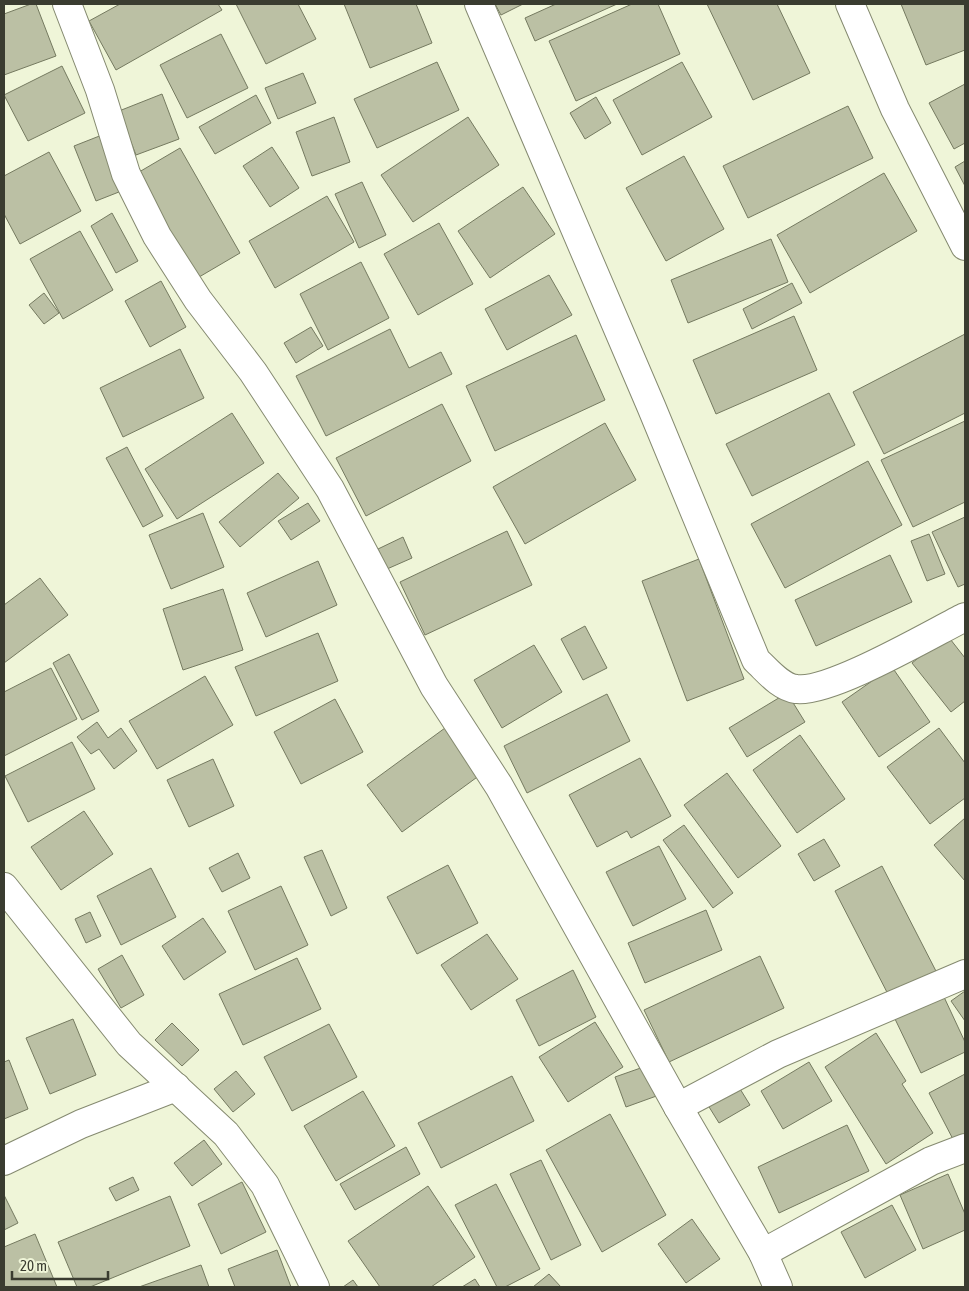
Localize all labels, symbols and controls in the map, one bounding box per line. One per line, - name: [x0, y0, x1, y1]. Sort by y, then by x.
- scale bar: [12, 1248, 109, 1280]
- text: 20 m: [20, 1257, 47, 1274]

